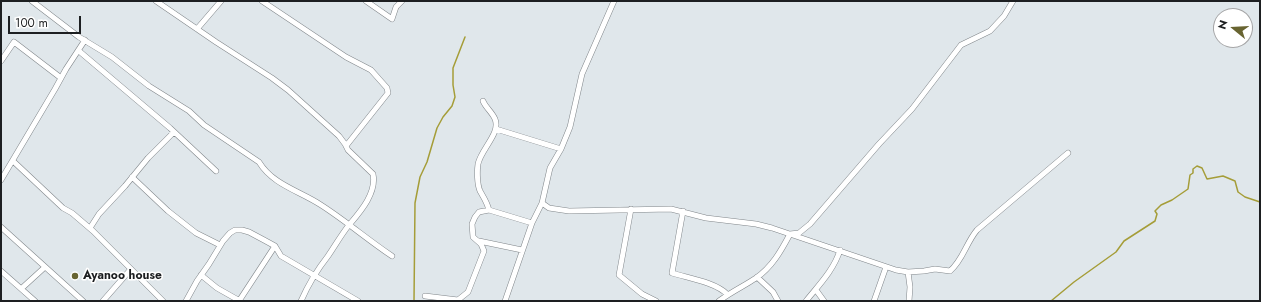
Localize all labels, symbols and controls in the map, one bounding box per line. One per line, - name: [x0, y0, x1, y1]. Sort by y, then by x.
- scale bar: [10, 8, 83, 34]
- north arrow: [1213, 8, 1253, 48]
- text: 100 m: [15, 14, 48, 32]
- text: N: [1214, 18, 1231, 31]
- place label: Ayanoo house: [83, 269, 162, 283]
- marker: Ayanoo house: [70, 271, 80, 281]

